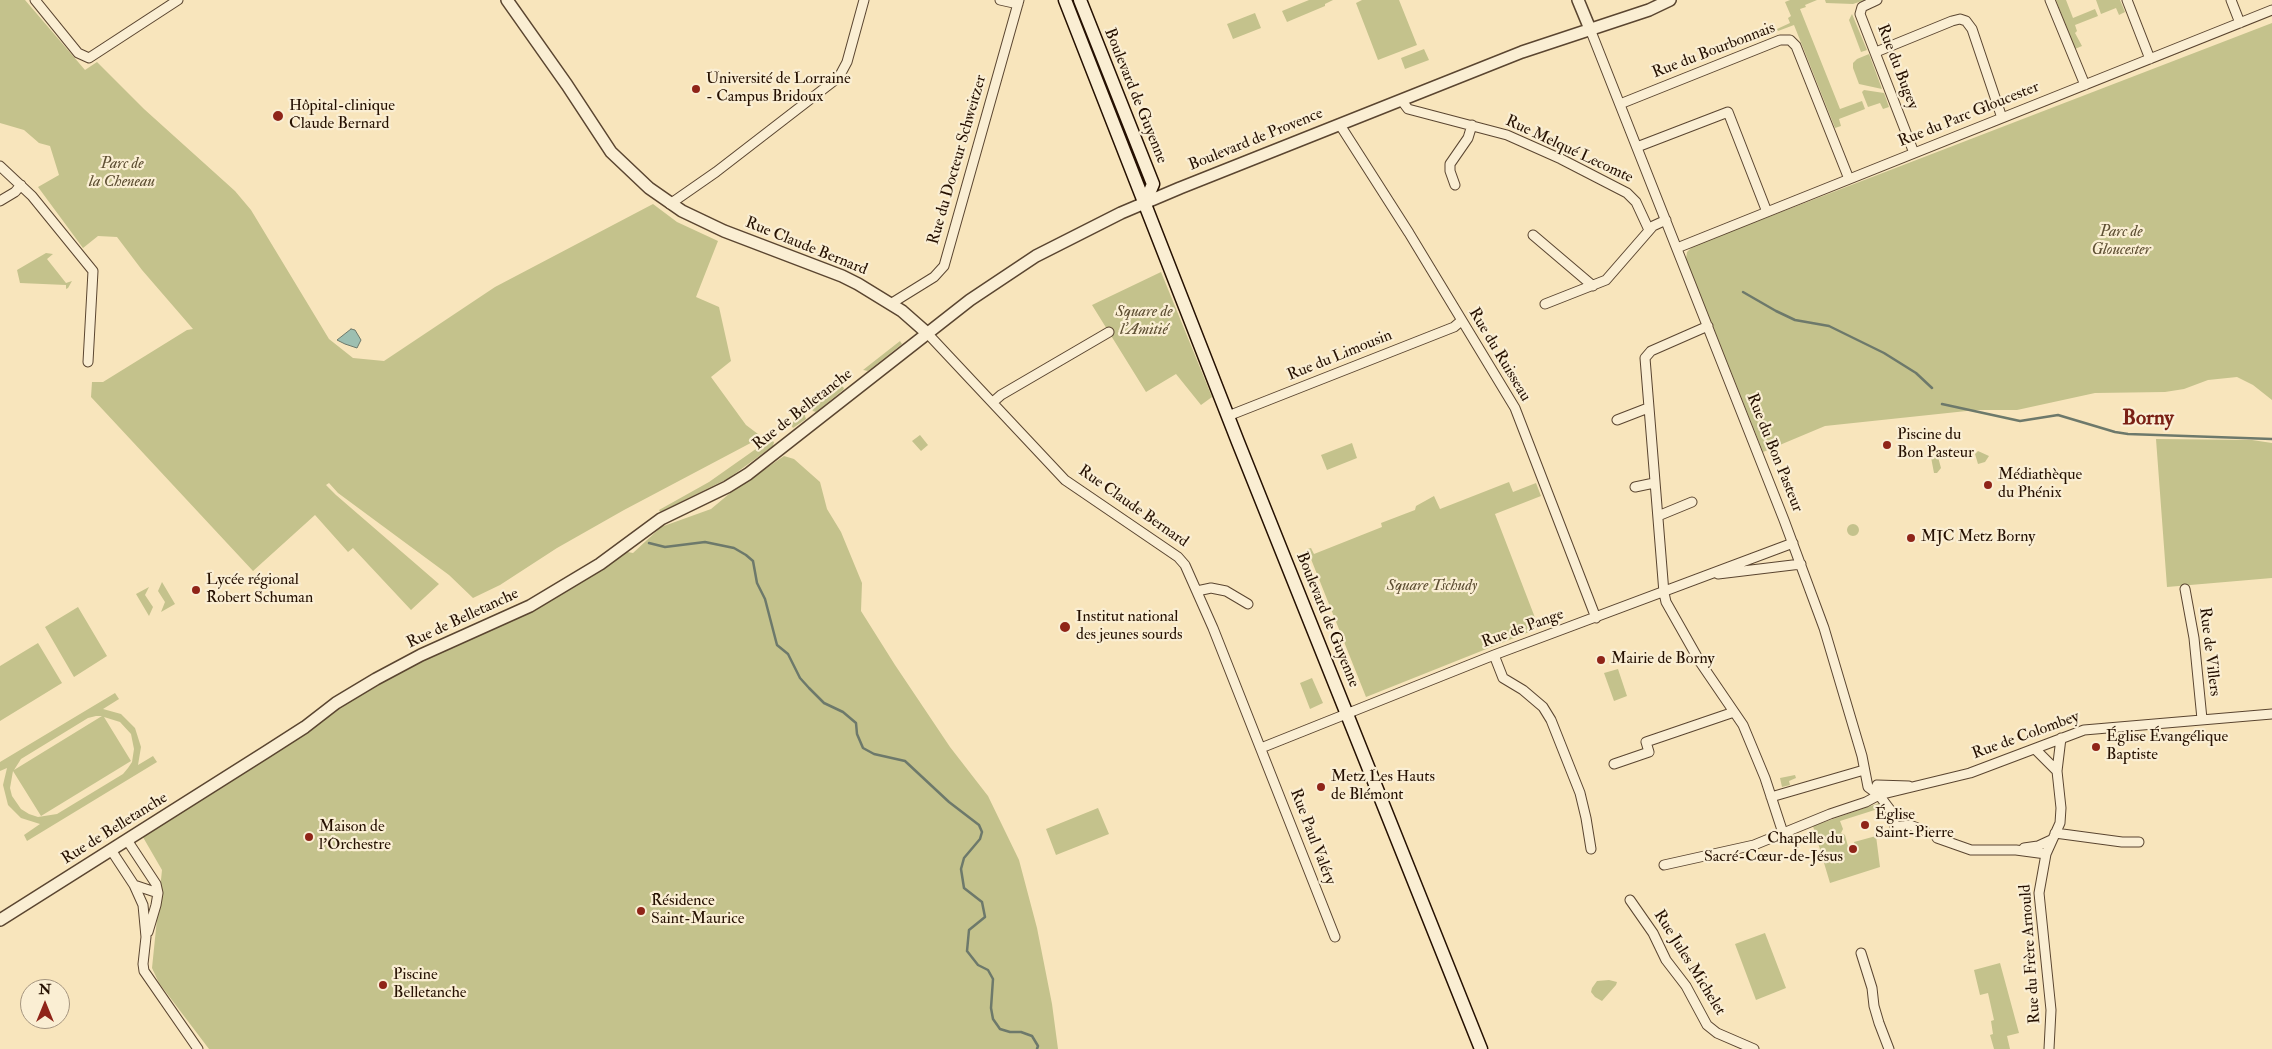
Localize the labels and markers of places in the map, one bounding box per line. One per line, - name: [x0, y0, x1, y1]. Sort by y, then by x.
- place label: Université de Lorraine - Campus Bridoux: [706, 70, 851, 108]
- marker: Université de Lorraine - Campus Bridoux: [690, 83, 702, 95]
- place label: Hôpital-clinique Claude Bernard: [289, 97, 395, 135]
- marker: Hôpital-clinique Claude Bernard: [271, 109, 285, 123]
- place label: Piscine du Bon Pasteur: [1897, 426, 1974, 464]
- marker: Piscine du Bon Pasteur: [1881, 439, 1893, 451]
- place label: Médiathèque du Phénix: [1998, 466, 2082, 504]
- marker: Médiathèque du Phénix: [1982, 479, 1994, 491]
- place label: MJC Metz Borny: [1921, 528, 2035, 548]
- marker: MJC Metz Borny: [1905, 532, 1917, 544]
- place label: Lycée régional Robert Schuman: [206, 571, 313, 609]
- marker: Lycée régional Robert Schuman: [190, 584, 202, 596]
- place label: Institut national des jeunes sourds: [1076, 608, 1183, 646]
- marker: Institut national des jeunes sourds: [1058, 620, 1072, 634]
- place label: Mairie de Borny: [1611, 650, 1715, 670]
- marker: Mairie de Borny: [1595, 654, 1607, 666]
- place label: Église Évangélique Baptiste: [2106, 728, 2228, 766]
- marker: Église Évangélique Baptiste: [2090, 741, 2102, 753]
- place label: Metz Les Hauts de Blémont: [1331, 768, 1435, 806]
- marker: Metz Les Hauts de Blémont: [1315, 781, 1327, 793]
- place label: Église Saint-Pierre: [1875, 806, 1954, 844]
- place label: Maison de l'Orchestre: [319, 818, 391, 856]
- marker: Église Saint-Pierre: [1859, 819, 1871, 831]
- place label: Chapelle du Sacré-Cœur-de-Jésus: [1704, 830, 1843, 868]
- marker: Maison de l'Orchestre: [303, 831, 315, 843]
- marker: Chapelle du Sacré-Cœur-de-Jésus: [1847, 843, 1859, 855]
- place label: Résidence Saint-Maurice: [651, 892, 744, 930]
- marker: Résidence Saint-Maurice: [635, 905, 647, 917]
- place label: Piscine Belletanche: [393, 966, 466, 1004]
- marker: Piscine Belletanche: [377, 979, 389, 991]

